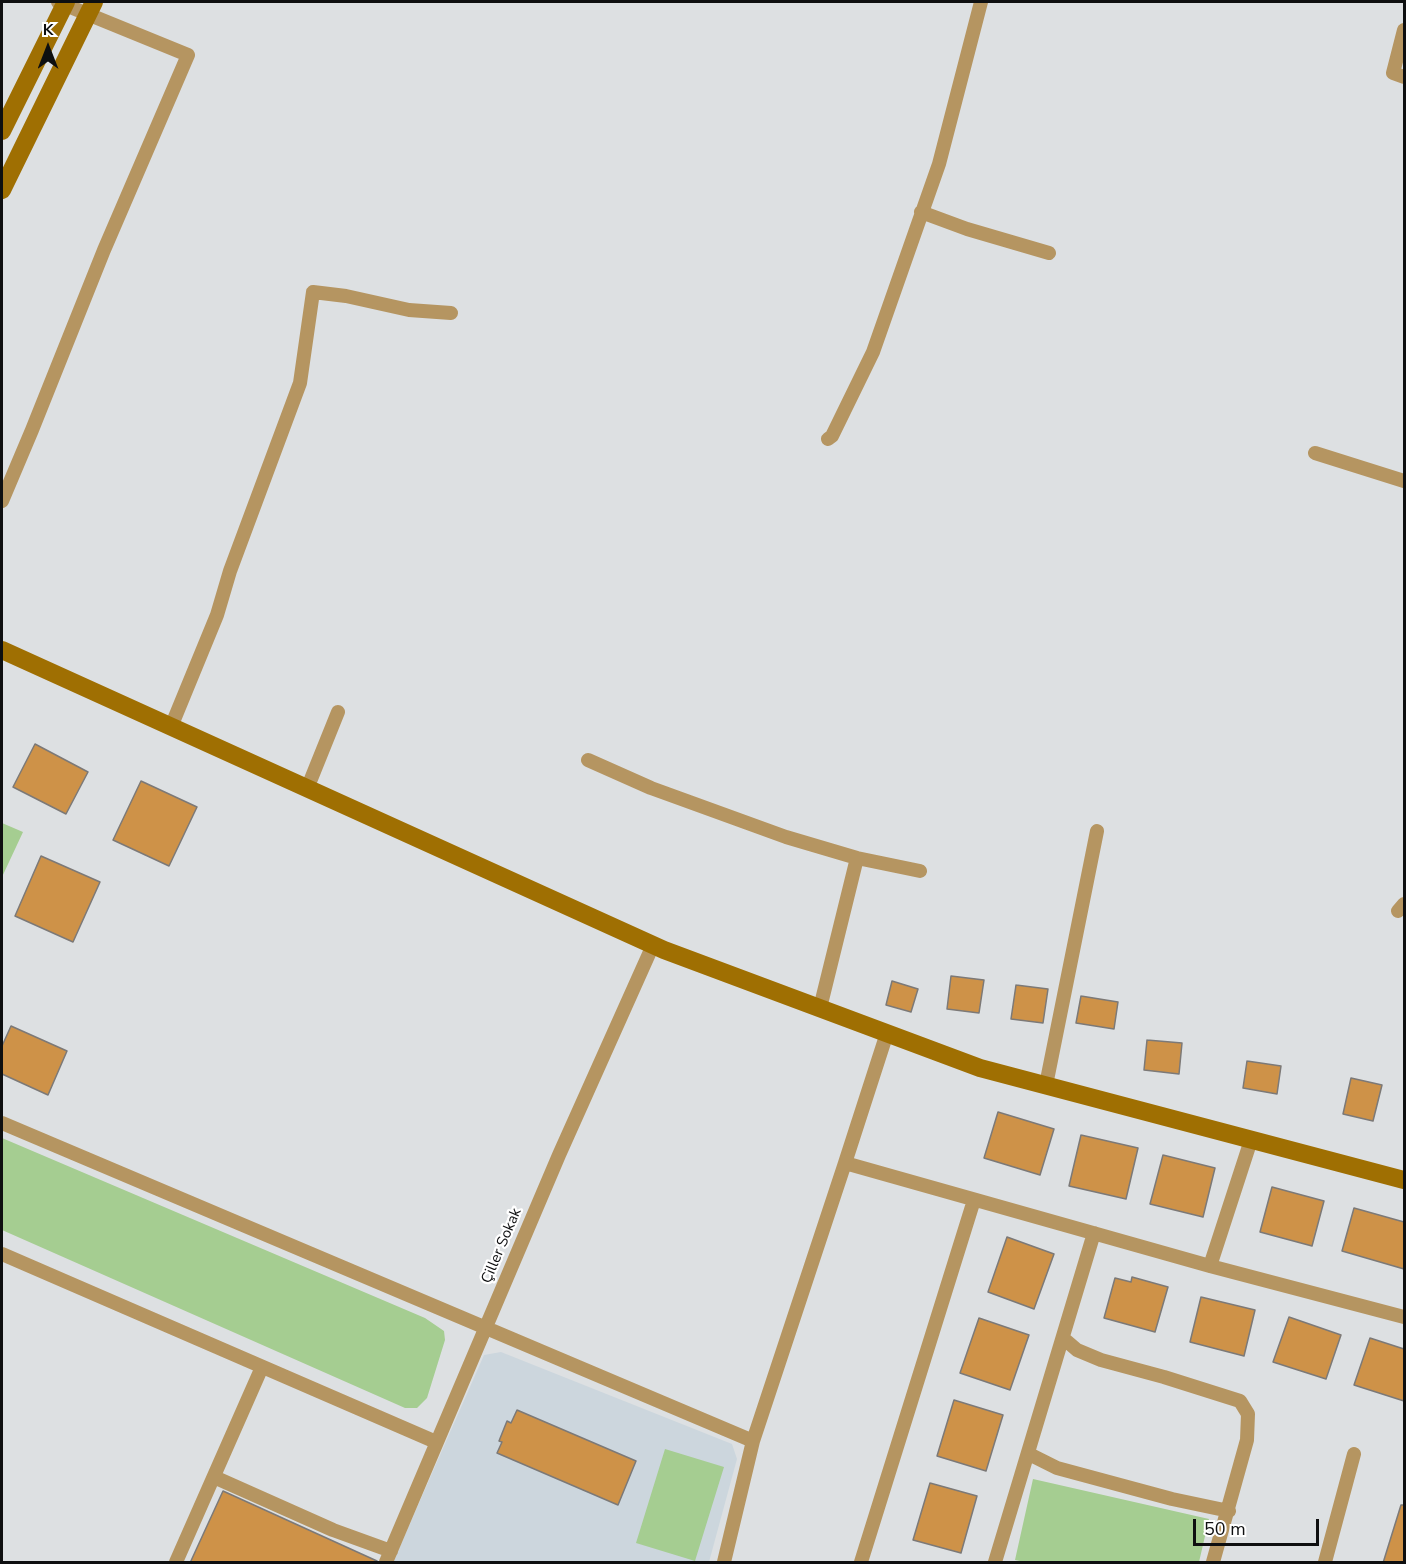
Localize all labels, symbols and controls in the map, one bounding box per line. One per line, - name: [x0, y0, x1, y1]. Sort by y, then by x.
- north arrow: [18, 18, 78, 78]
- text: K: [43, 19, 53, 41]
- street label: Çiller Sokak: [478, 1206, 526, 1286]
- scale bar: [1196, 1507, 1322, 1545]
- text: 50 m: [1204, 1517, 1246, 1541]

